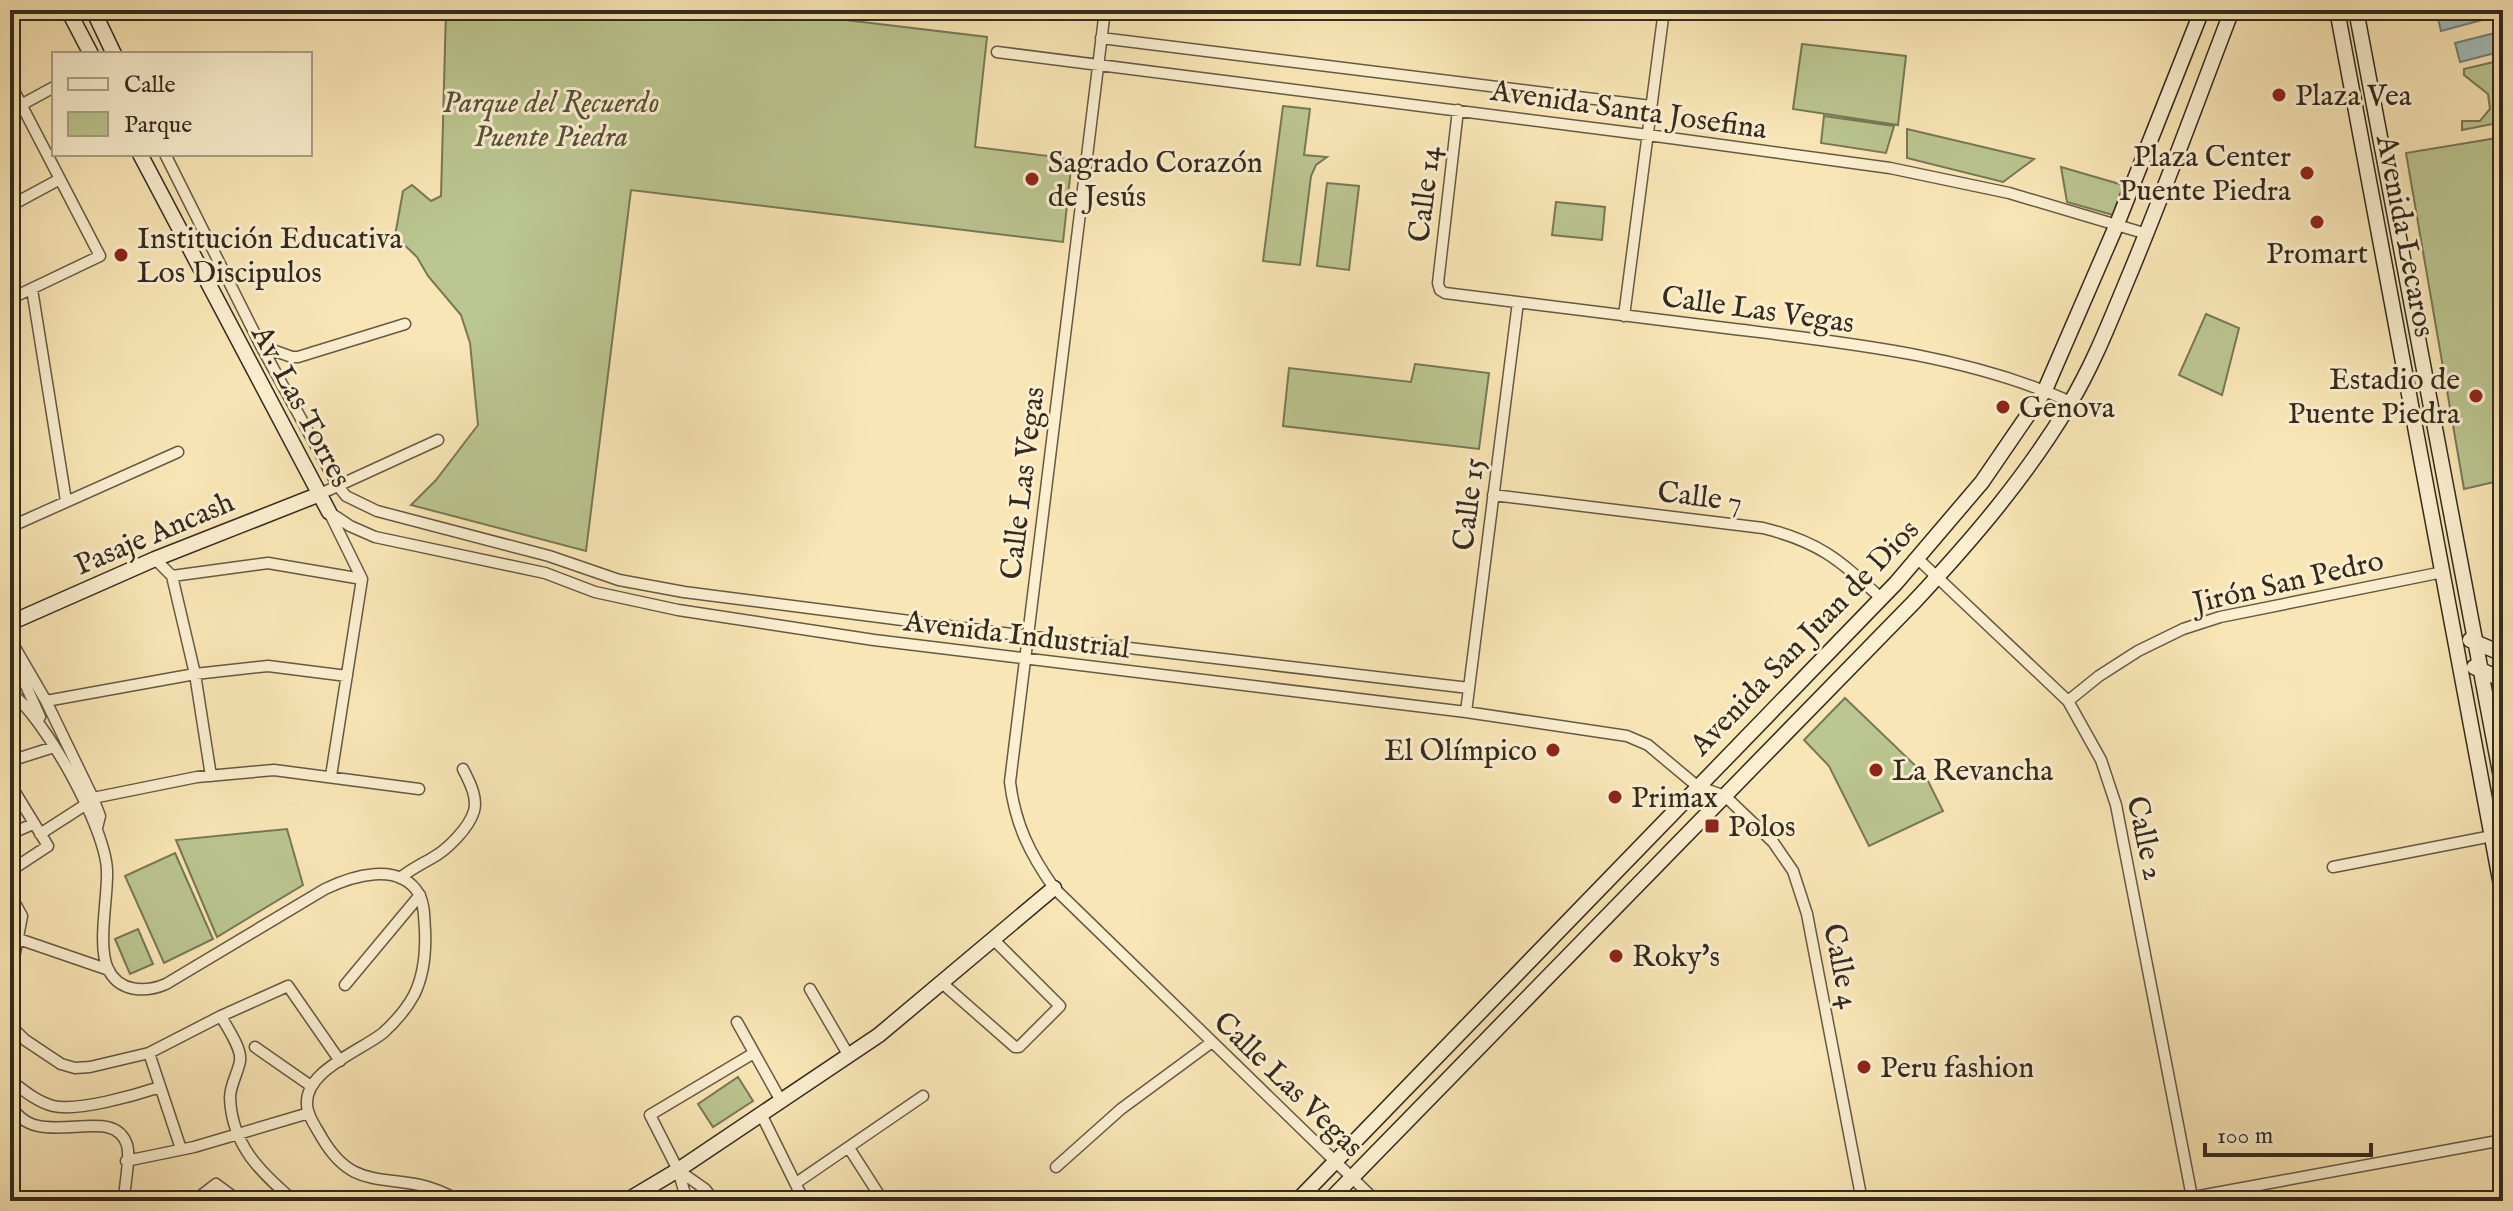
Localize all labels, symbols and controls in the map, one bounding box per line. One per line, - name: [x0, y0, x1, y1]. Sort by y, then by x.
- legend: [52, 52, 312, 156]
- text: Calle: [124, 70, 176, 101]
- street label: Avenida Santa Josefina: [1487, 73, 1769, 149]
- place label: Plaza Vea: [2295, 78, 2412, 116]
- park label: Parque del Recuerdo Puente Piedra: [443, 85, 659, 157]
- marker: Plaza Vea: [2270, 86, 2288, 104]
- text: Parque: [124, 110, 192, 141]
- street label: Avenida Lecaros: [2366, 131, 2442, 341]
- place label: Plaza Center Puente Piedra: [2119, 139, 2291, 211]
- street label: Calle 14: [1401, 144, 1451, 245]
- place label: Sagrado Corazón de Jesús: [1048, 145, 1263, 217]
- marker: Plaza Center Puente Piedra: [2298, 164, 2316, 182]
- marker: Sagrado Corazón de Jesús: [1023, 170, 1041, 188]
- marker: Promart: [2308, 213, 2326, 231]
- place label: Institución Educativa Los Discipulos: [137, 221, 402, 293]
- place label: Promart: [2266, 236, 2368, 274]
- marker: Institución Educativa Los Discipulos: [112, 246, 130, 264]
- street label: Calle Las Vegas: [1659, 279, 1856, 343]
- street label: Av. Las Torres: [241, 319, 359, 494]
- place label: Estadio de Puente Piedra: [2288, 362, 2460, 434]
- street label: Calle Las Vegas: [993, 385, 1055, 582]
- marker: Estadio de Puente Piedra: [2467, 387, 2485, 405]
- place label: Genova: [2019, 390, 2115, 428]
- marker: Genova: [1994, 398, 2012, 416]
- street label: Calle 15: [1445, 456, 1495, 553]
- street label: Calle 7: [1655, 474, 1744, 522]
- street label: Pasaje Ancash: [69, 484, 240, 585]
- street label: Avenida San Juan de Dios: [1682, 512, 1928, 765]
- street label: Jirón San Pedro: [2187, 543, 2387, 624]
- street label: Avenida Industrial: [901, 603, 1133, 669]
- place label: El Olímpico: [1384, 733, 1537, 771]
- marker: El Olímpico: [1544, 741, 1562, 759]
- place label: La Revancha: [1892, 753, 2053, 791]
- marker: La Revancha: [1867, 761, 1885, 779]
- place label: Primax: [1631, 780, 1719, 818]
- marker: Primax: [1606, 788, 1624, 806]
- street label: Calle 2: [2117, 793, 2171, 884]
- place label: Polos: [1728, 809, 1796, 847]
- marker: Polos: [1703, 817, 1721, 835]
- street label: Calle 4: [1813, 921, 1867, 1012]
- place label: Roky's: [1632, 939, 1720, 977]
- marker: Roky's: [1607, 947, 1625, 965]
- street label: Calle Las Vegas: [1205, 1004, 1371, 1167]
- place label: Peru fashion: [1880, 1050, 2034, 1088]
- marker: Peru fashion: [1855, 1058, 1873, 1076]
- scale bar: [2205, 1107, 2371, 1157]
- text: 100 m: [2217, 1121, 2273, 1152]

